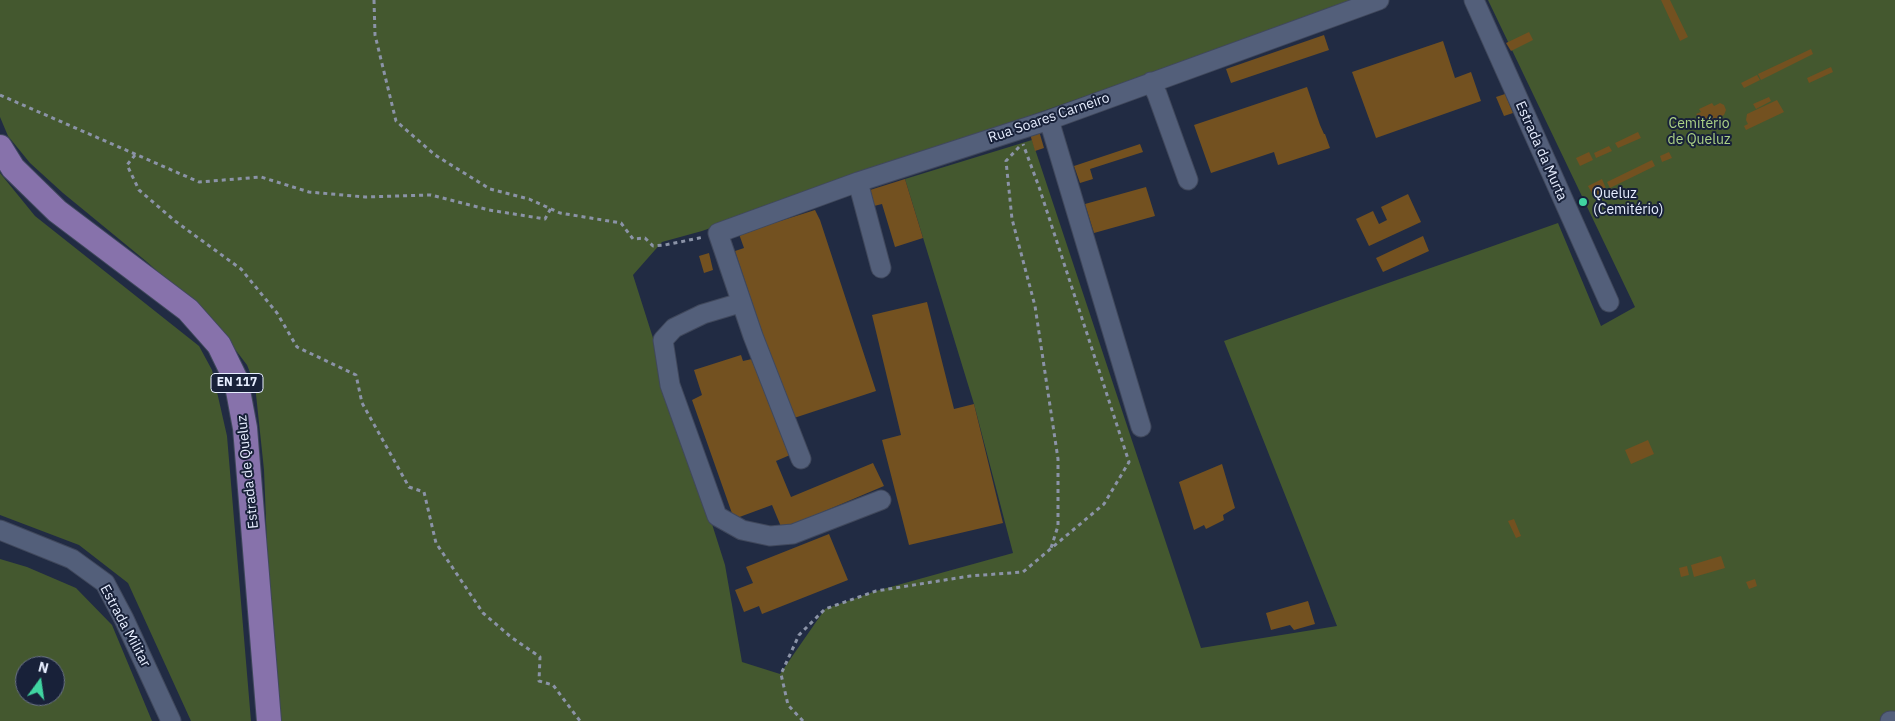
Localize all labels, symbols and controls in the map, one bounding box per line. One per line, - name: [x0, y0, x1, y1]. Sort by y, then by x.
- street label: Rua Soares Carneiro: [986, 89, 1112, 147]
- street label: Estrada da Murta: [1512, 99, 1570, 203]
- park label: Cemitério de Queluz: [1668, 116, 1730, 148]
- place label: Queluz (Cemitério): [1593, 186, 1664, 218]
- marker: Queluz (Cemitério): [1577, 196, 1589, 208]
- road number: EN 117: [211, 373, 263, 392]
- street label: Estrada de Queluz: [234, 414, 262, 530]
- street label: Estrada Militar: [96, 582, 154, 670]
- north arrow: [15, 656, 65, 706]
- text: N: [36, 657, 50, 677]

